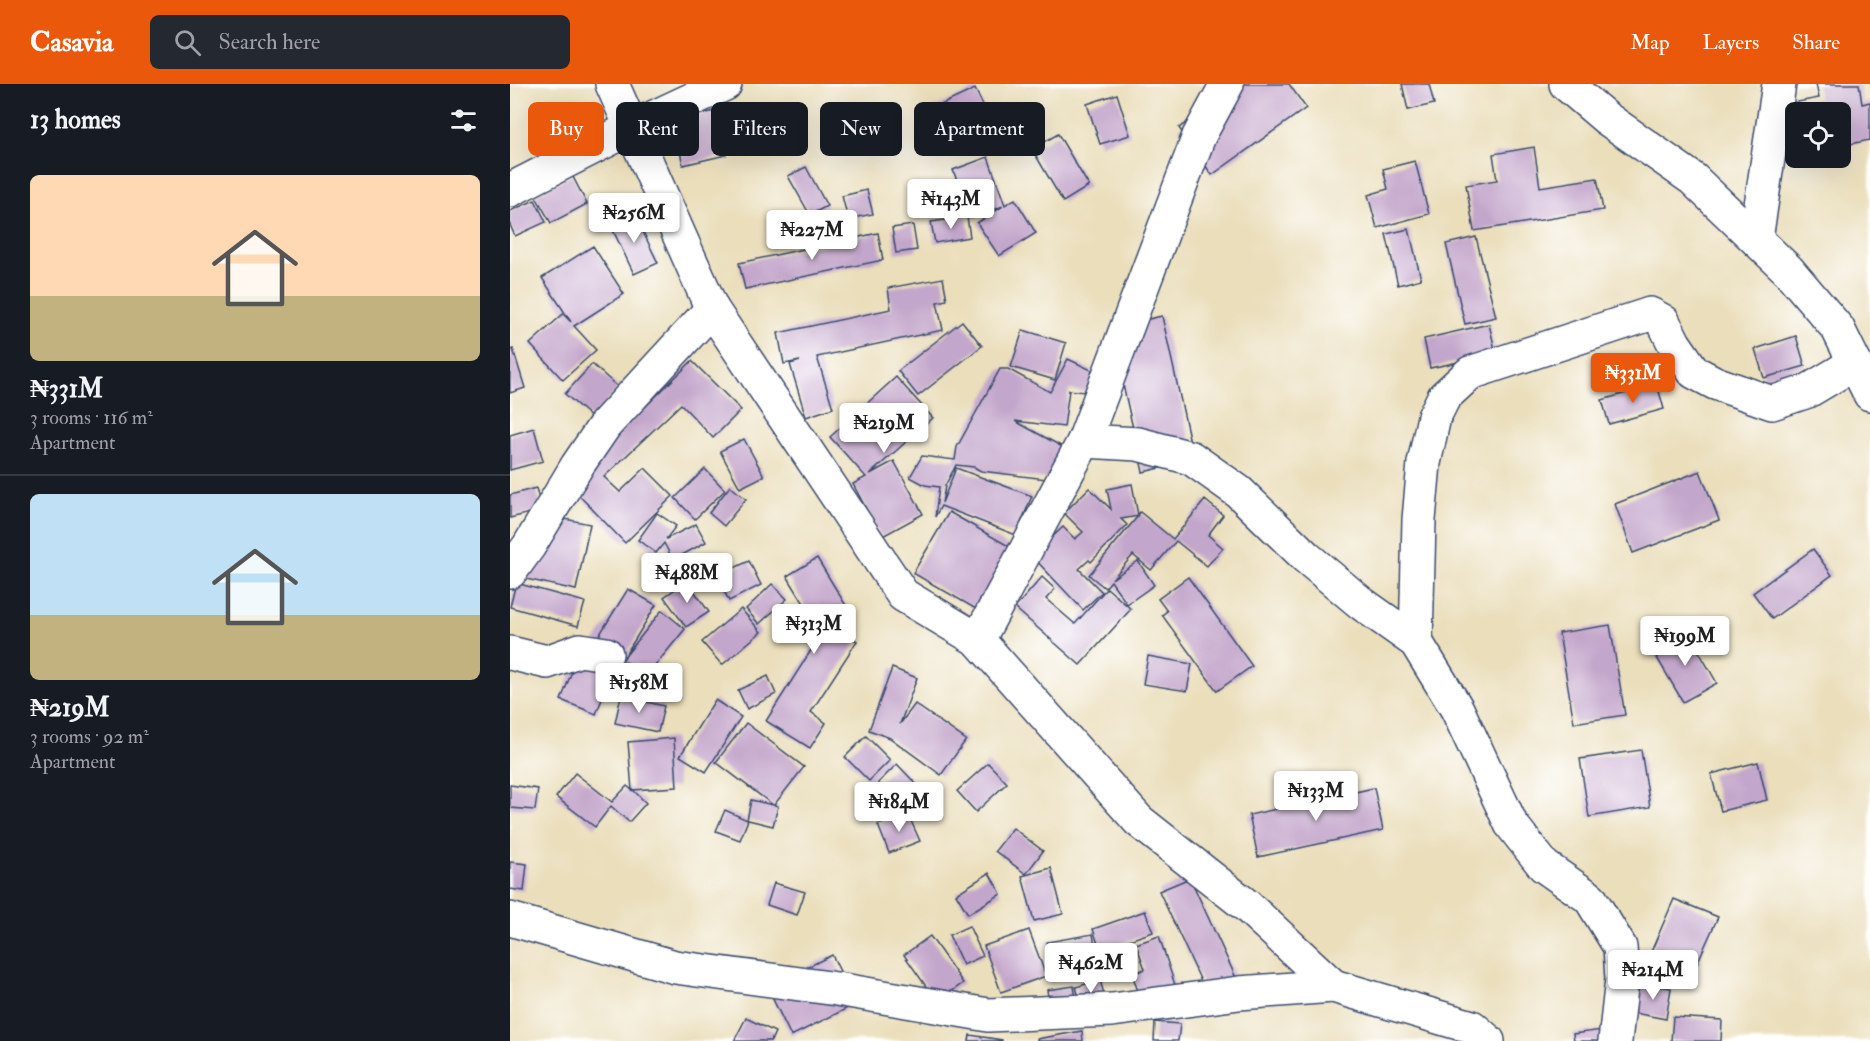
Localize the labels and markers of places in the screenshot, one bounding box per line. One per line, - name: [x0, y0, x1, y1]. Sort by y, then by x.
- pin: ₦143M: [909, 179, 993, 230]
- pin: ₦256M: [592, 193, 676, 244]
- pin: ₦227M: [770, 210, 854, 261]
- pin: ₦331M: [1591, 353, 1675, 404]
- pin: ₦219M: [842, 403, 926, 454]
- pin: ₦488M: [645, 553, 729, 604]
- pin: ₦313M: [772, 604, 856, 655]
- pin: ₦199M: [1643, 616, 1727, 667]
- pin: ₦158M: [597, 663, 681, 714]
- pin: ₦133M: [1274, 771, 1358, 822]
- pin: ₦184M: [857, 782, 941, 833]
- pin: ₦462M: [1049, 943, 1133, 994]
- pin: ₦214M: [1611, 950, 1695, 1001]

